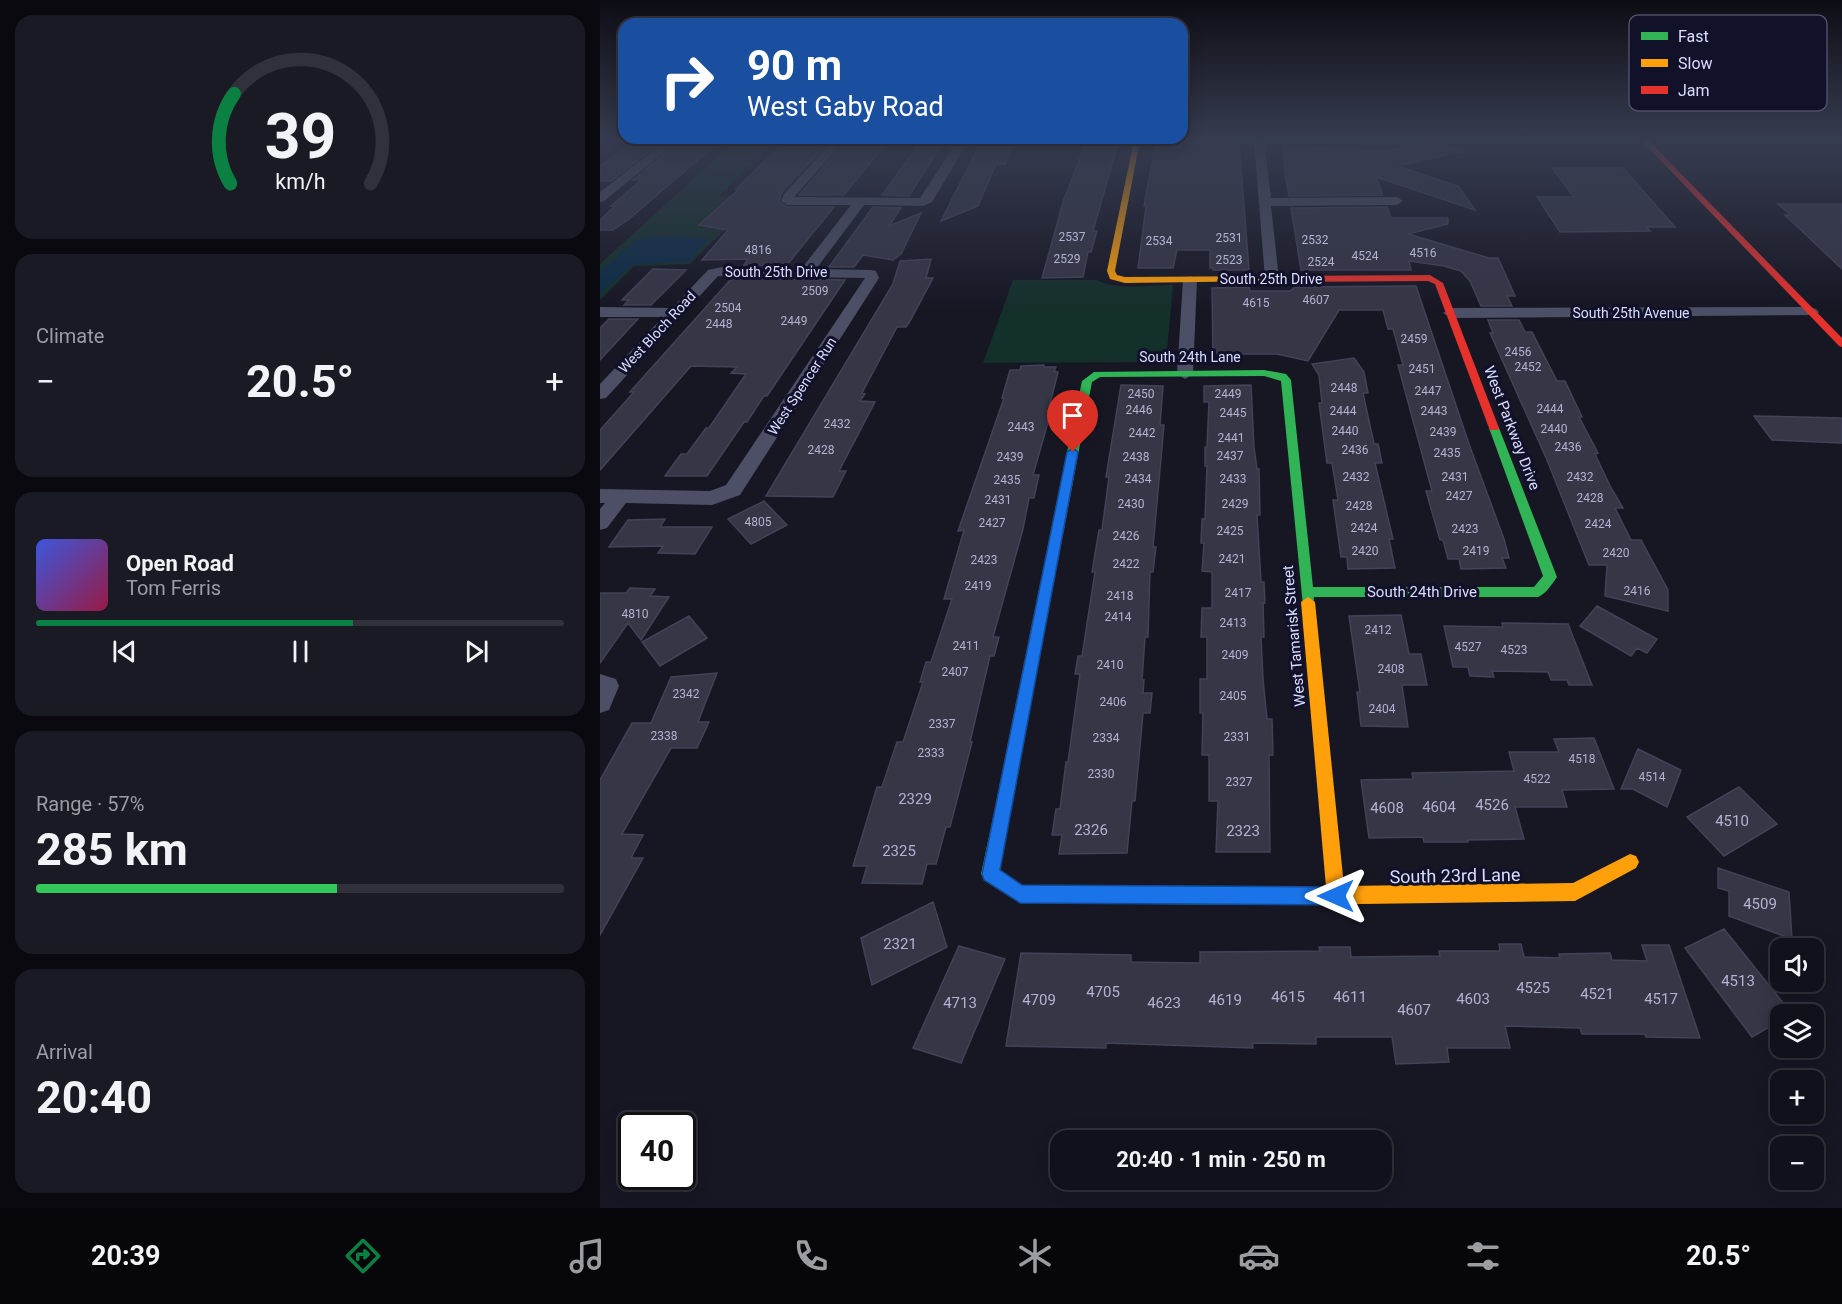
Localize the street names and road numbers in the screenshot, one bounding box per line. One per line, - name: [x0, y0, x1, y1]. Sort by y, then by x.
- street label: South 25th Drive: [725, 264, 827, 280]
- street label: South 25th Drive: [1220, 271, 1322, 287]
- street label: West Bloch Road: [615, 288, 699, 376]
- street label: South 25th Avenue: [1572, 305, 1690, 321]
- street label: West Spencer Run: [764, 334, 840, 438]
- street label: South 24th Lane: [1139, 349, 1241, 365]
- street label: West Parkway Drive: [1480, 363, 1544, 493]
- street label: West Tamarisk Street: [1279, 564, 1309, 708]
- street label: South 24th Drive: [1367, 583, 1477, 601]
- street label: South 23rd Lane: [1389, 864, 1521, 887]

